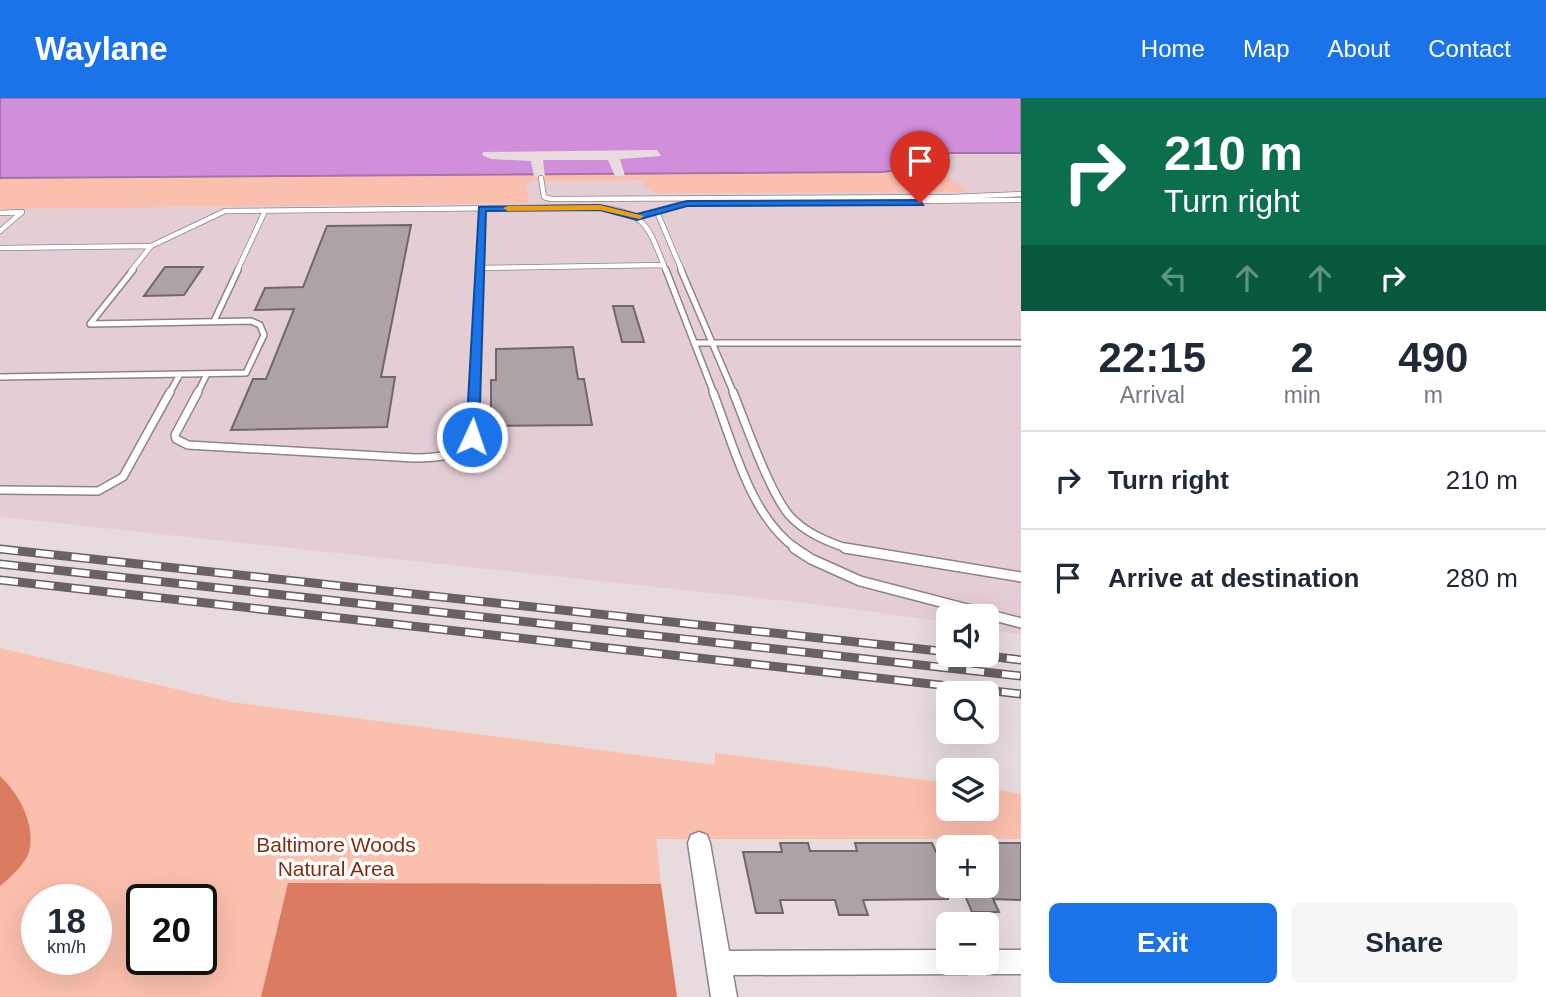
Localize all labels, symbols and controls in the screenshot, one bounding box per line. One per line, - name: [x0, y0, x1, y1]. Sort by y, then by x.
- text: Waylane: [35, 30, 168, 67]
- text: Home: [1141, 35, 1205, 62]
- text: Map: [1243, 35, 1290, 62]
- text: About: [1328, 35, 1390, 62]
- text: Contact: [1428, 35, 1511, 62]
- icon: right: [1049, 126, 1140, 217]
- text: 210 m: [1164, 126, 1303, 180]
- pin: [890, 131, 950, 203]
- icon: arrive: [901, 142, 939, 180]
- text: Turn right: [1164, 183, 1300, 219]
- icon: left: [1155, 259, 1193, 297]
- icon: ahead: [1228, 259, 1266, 297]
- icon: ahead: [1301, 259, 1339, 297]
- icon: right: [1374, 259, 1412, 297]
- text: 22:15: [1099, 334, 1206, 381]
- text: 2: [1290, 334, 1314, 381]
- text: 490: [1398, 334, 1468, 381]
- text: Arrival: [1120, 382, 1185, 408]
- text: min: [1284, 382, 1321, 408]
- text: m: [1424, 382, 1443, 408]
- position arrow: [435, 400, 509, 474]
- icon: right: [1049, 461, 1087, 499]
- text: Turn right: [1108, 465, 1229, 495]
- text: 210 m: [1446, 465, 1518, 495]
- icon: arrive: [1049, 559, 1087, 597]
- text: Arrive at destination: [1108, 563, 1359, 593]
- text: 280 m: [1446, 563, 1518, 593]
- map controls: [936, 604, 999, 975]
- button: sound: [936, 604, 999, 667]
- button: search: [936, 681, 999, 744]
- button: layers: [936, 758, 999, 821]
- park label: Baltimore Woods Natural Area: [256, 833, 416, 880]
- button: +: [936, 835, 999, 898]
- speed limit sign: 20: [126, 884, 217, 975]
- text: 18: [47, 901, 86, 940]
- button: Exit: [1049, 903, 1277, 983]
- button: Share: [1291, 903, 1518, 983]
- button: −: [936, 912, 999, 975]
- text: km/h: [47, 937, 86, 957]

